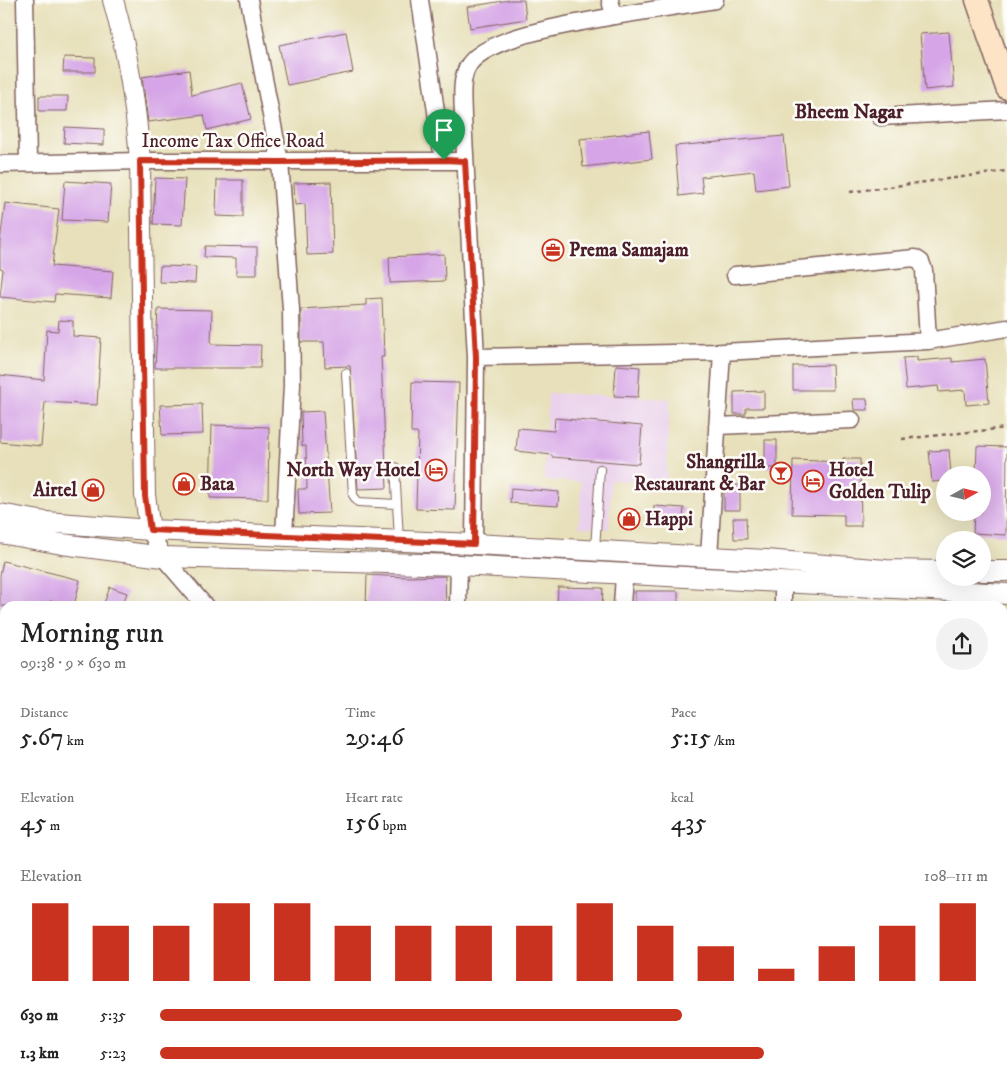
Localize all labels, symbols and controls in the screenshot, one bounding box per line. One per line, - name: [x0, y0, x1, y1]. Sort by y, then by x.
- district label: Bheem Nagar: [795, 100, 904, 125]
- pin: [423, 109, 465, 160]
- icon: arrive: [430, 116, 458, 144]
- street label: Income Tax Office Road: [141, 130, 325, 153]
- office icon: Prema Samajam: [541, 238, 565, 262]
- place label: Prema Samajam: [569, 239, 689, 263]
- place label: Shangrilla Restaurant & Bar: [634, 451, 766, 496]
- hotel icon: North Way Hotel: [424, 458, 448, 482]
- place label: North Way Hotel: [287, 459, 420, 482]
- place label: Hotel Golden Tulip: [829, 459, 931, 504]
- bar icon: Shangrilla Restaurant & Bar: [769, 461, 793, 485]
- north arrow: [936, 466, 991, 521]
- map controls: [936, 466, 991, 586]
- hotel icon: Hotel Golden Tulip: [801, 469, 825, 493]
- shop icon: Bata: [172, 472, 196, 496]
- place label: Bata: [200, 473, 235, 496]
- shop icon: Airtel: [81, 478, 105, 502]
- place label: Airtel: [32, 479, 77, 502]
- shop icon: Happi: [617, 507, 641, 531]
- place label: Happi: [645, 508, 693, 531]
- button: layers: [936, 531, 991, 586]
- text: Morning run: [20, 616, 164, 651]
- button: share: [936, 618, 988, 670]
- text: 09:38 · 9 × 630 m: [20, 653, 126, 673]
- text: Distance: [20, 704, 68, 722]
- text: Time: [345, 704, 376, 722]
- text: Pace: [671, 704, 697, 722]
- text: 5.67: [20, 722, 64, 753]
- text: 29:46: [345, 722, 404, 753]
- text: 5:15: [671, 722, 711, 753]
- text: km: [64, 732, 84, 750]
- text: /km: [711, 732, 735, 750]
- text: Elevation: [20, 789, 74, 807]
- text: Heart rate: [345, 789, 403, 807]
- text: kcal: [671, 789, 694, 807]
- text: 45: [20, 807, 47, 838]
- text: 156: [345, 807, 380, 838]
- text: 435: [671, 807, 707, 838]
- text: m: [47, 817, 60, 835]
- text: bpm: [380, 817, 407, 835]
- text: Elevation: [20, 866, 82, 886]
- text: 108–111 m: [924, 866, 988, 886]
- text: 630 m: [20, 1005, 58, 1025]
- text: 5:35: [100, 1005, 126, 1025]
- text: 1.3 km: [20, 1043, 59, 1063]
- text: 5:23: [100, 1043, 126, 1063]

